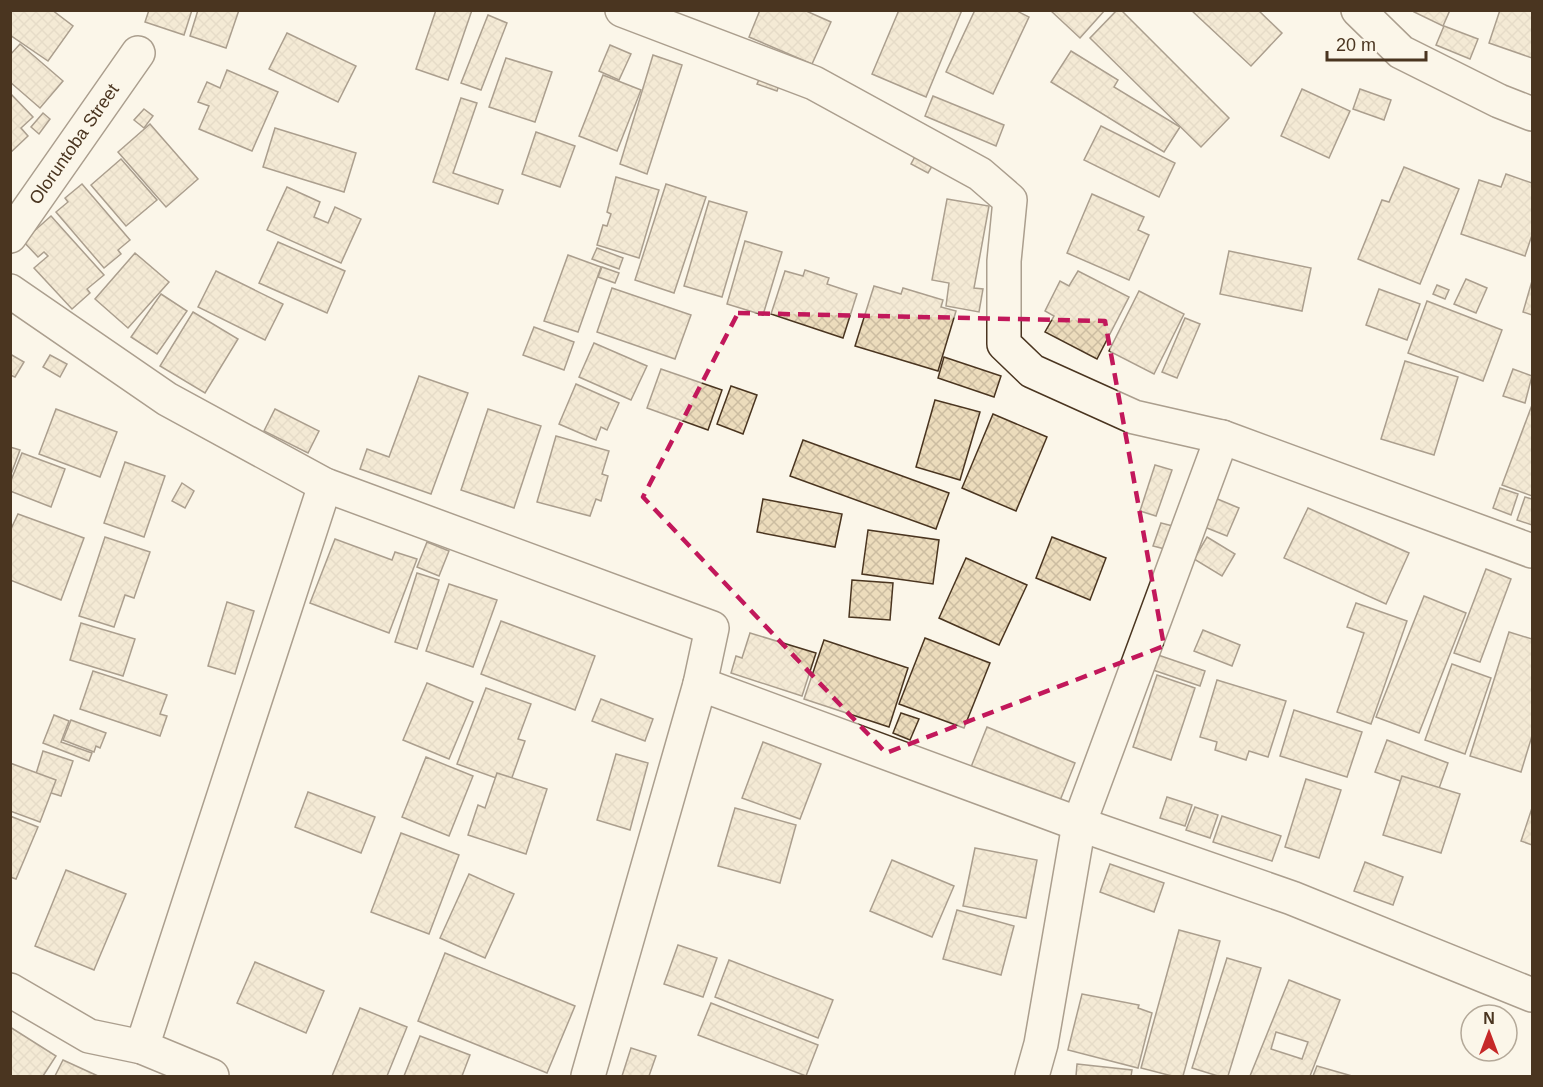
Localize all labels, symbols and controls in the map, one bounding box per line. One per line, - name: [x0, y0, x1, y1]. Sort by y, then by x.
- scale bar: [1327, 24, 1426, 62]
- text: 20 m: [1336, 35, 1376, 55]
- street label: Oloruntoba Street: [25, 80, 123, 208]
- north arrow: [1459, 1003, 1519, 1063]
- text: N: [1483, 1010, 1495, 1027]

